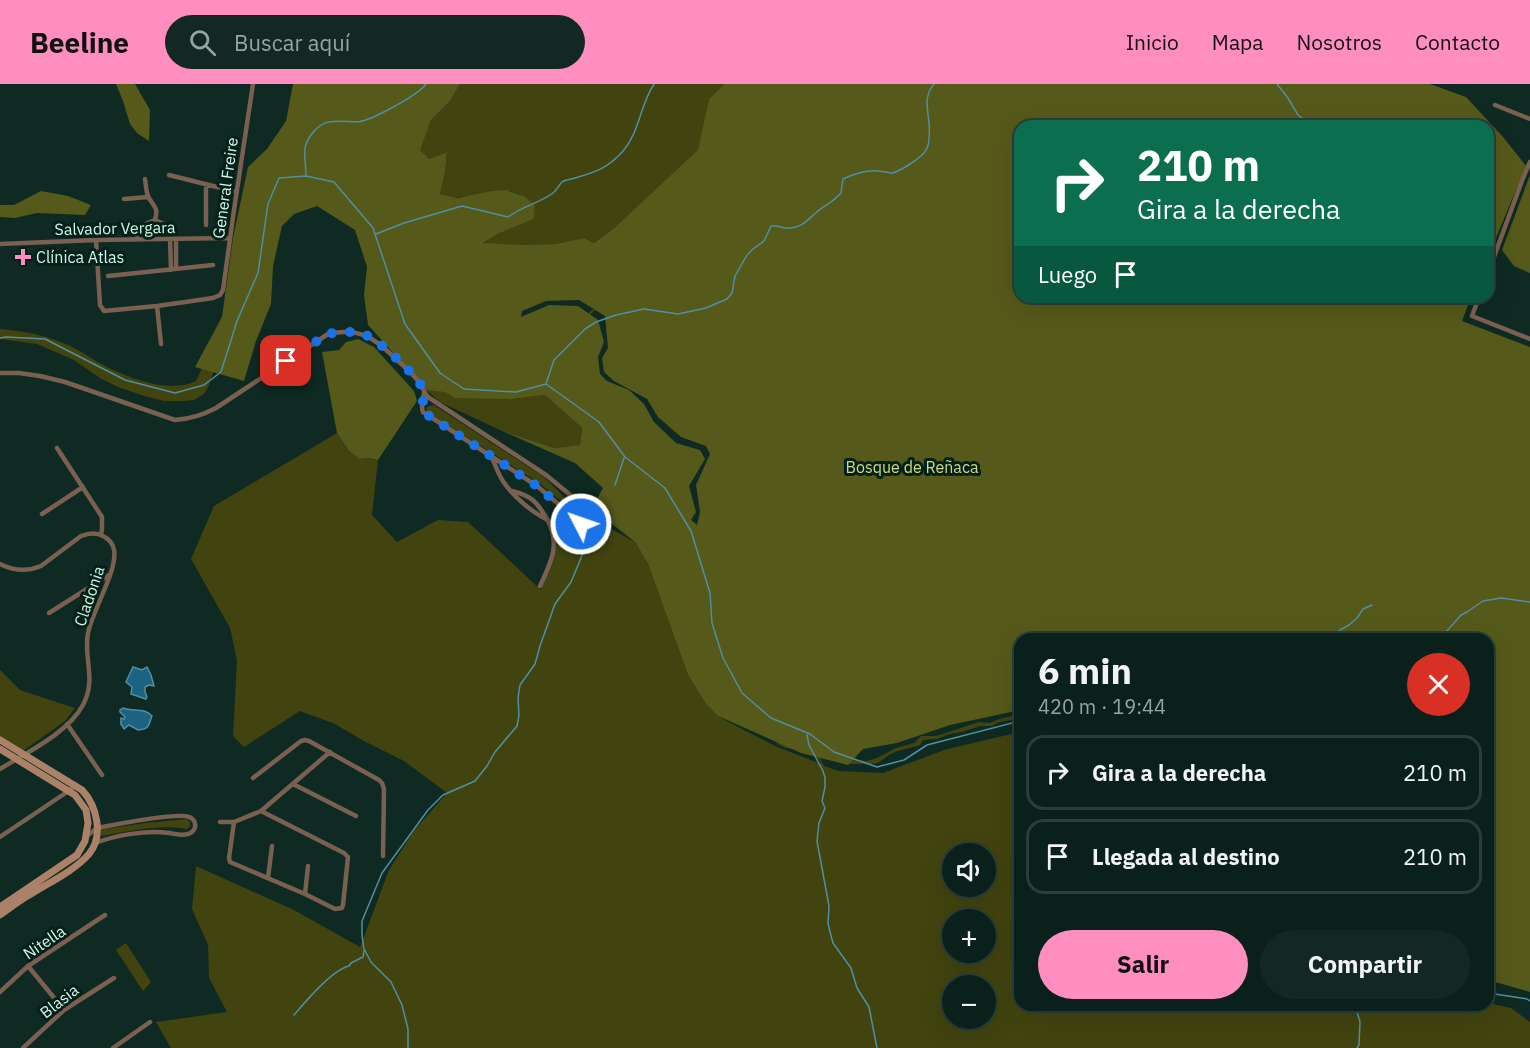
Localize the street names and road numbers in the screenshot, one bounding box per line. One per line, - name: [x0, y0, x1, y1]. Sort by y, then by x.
- street label: General Freire: [208, 136, 242, 240]
- street label: Salvador Vergara: [54, 217, 176, 239]
- street label: Cladonia: [69, 563, 109, 629]
- street label: Nitella: [19, 920, 69, 963]
- street label: Blasia: [36, 979, 83, 1022]

